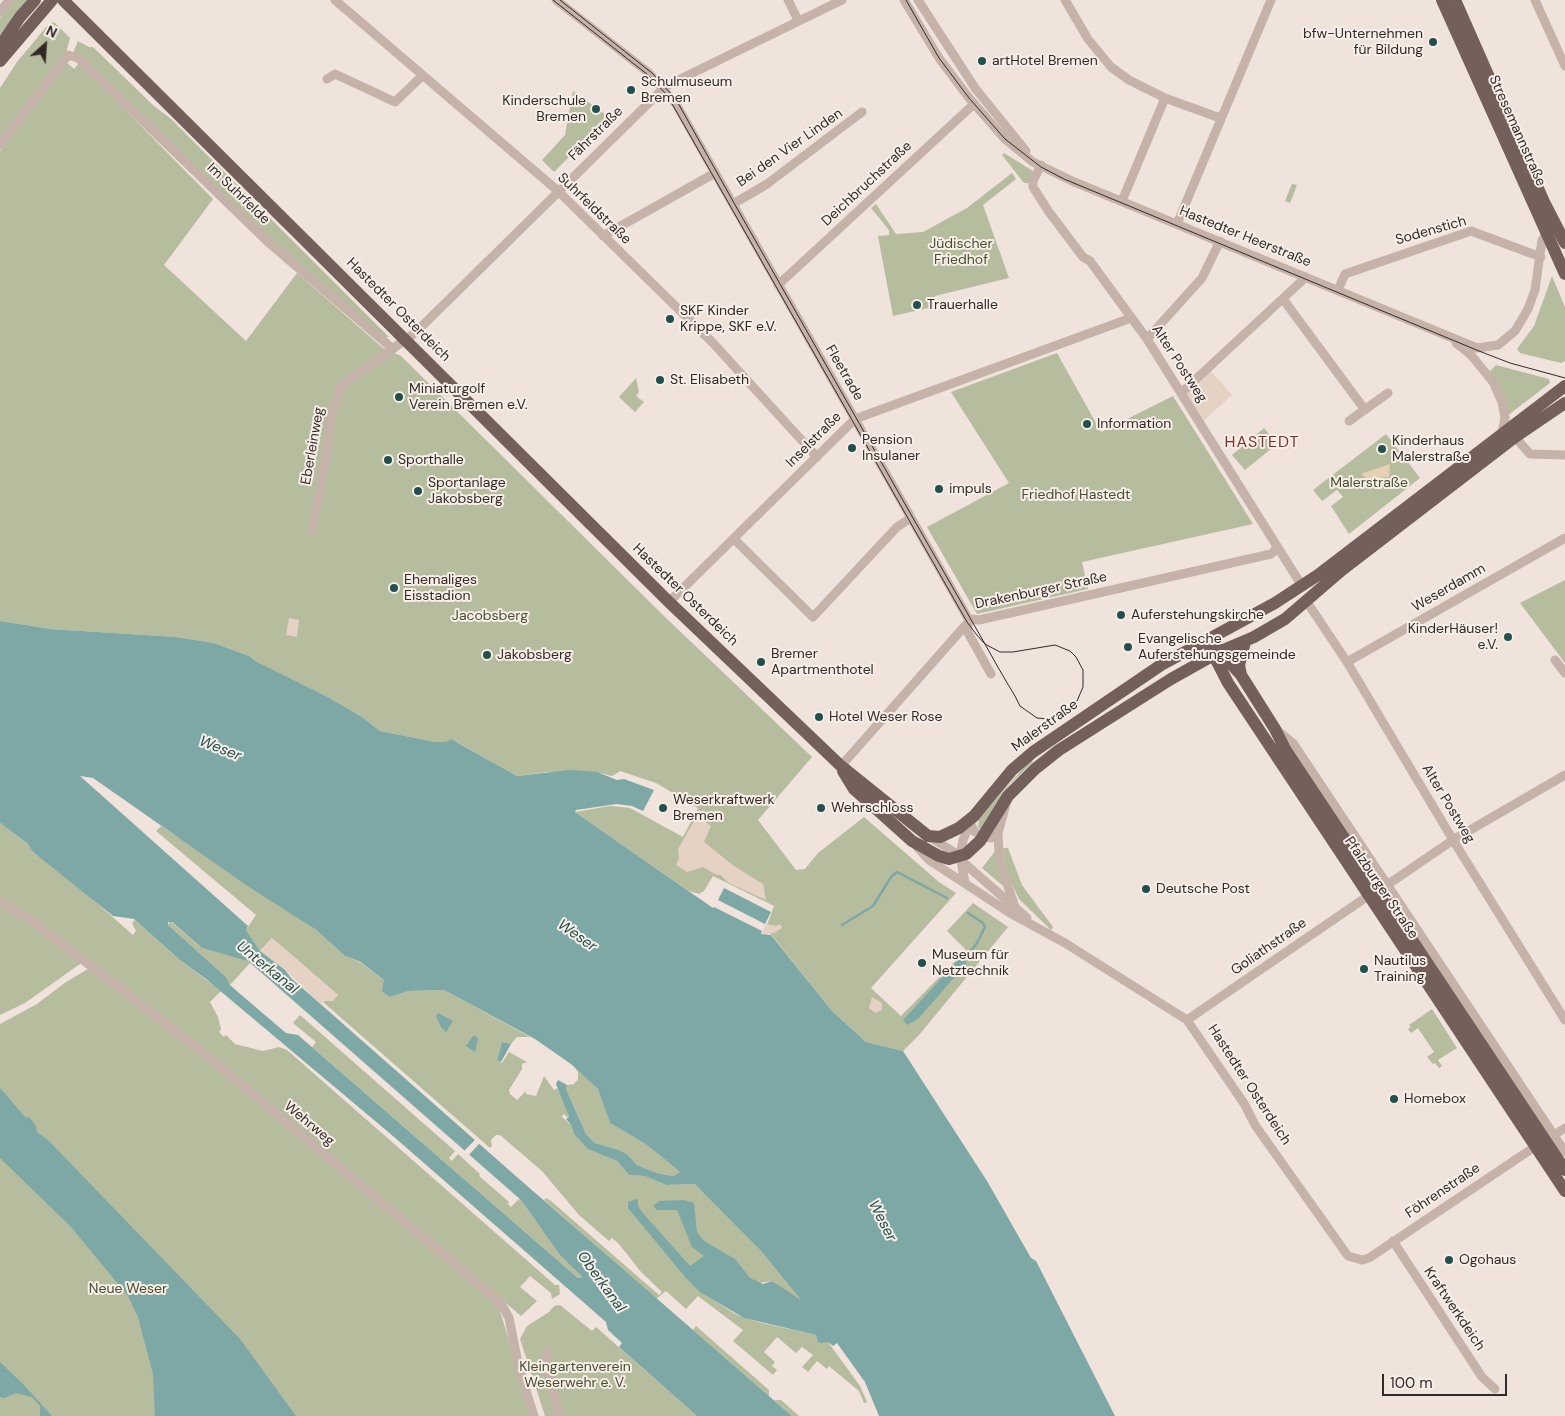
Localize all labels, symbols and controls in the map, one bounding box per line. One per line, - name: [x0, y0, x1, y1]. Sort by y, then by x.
- north arrow: [20, 20, 70, 70]
- text: N: [43, 21, 60, 42]
- place label: bfw-Unternehmen für Bildung: [1303, 26, 1423, 58]
- marker: bfw-Unternehmen für Bildung: [1427, 36, 1439, 48]
- place label: artHotel Bremen: [992, 53, 1098, 69]
- marker: artHotel Bremen: [976, 55, 988, 67]
- street label: Stresemannstraße: [1485, 73, 1549, 189]
- place label: Schulmuseum Bremen: [641, 74, 732, 106]
- marker: Schulmuseum Bremen: [625, 84, 637, 96]
- place label: Kinderschule Bremen: [502, 93, 586, 125]
- street label: Fährstraße: [565, 103, 627, 165]
- marker: Kinderschule Bremen: [590, 103, 602, 115]
- street label: Bei den Vier Linden: [734, 105, 846, 191]
- street label: Deichbruchstraße: [818, 138, 916, 230]
- street label: Im Suhrfelde: [203, 160, 273, 228]
- street label: Suhrfeldstraße: [554, 170, 634, 248]
- street label: Hastedter Heerstraße: [1177, 203, 1313, 271]
- street label: Sodenstich: [1394, 213, 1468, 249]
- park label: Jüdischer Friedhof: [929, 236, 993, 268]
- street label: Hastedter Osterdeich: [343, 255, 453, 365]
- place label: Trauerhalle: [927, 297, 998, 313]
- marker: Trauerhalle: [911, 299, 923, 311]
- place label: SKF Kinder Krippe, SKF e.V.: [680, 303, 777, 336]
- marker: SKF Kinder Krippe, SKF e.V.: [664, 313, 676, 325]
- street label: Alter Postweg: [1148, 322, 1210, 406]
- street label: Fleetrade: [821, 342, 867, 404]
- place label: St. Elisabeth: [670, 372, 749, 388]
- marker: St. Elisabeth: [654, 374, 666, 386]
- place label: Miniaturgolf Verein Bremen e.V.: [409, 381, 528, 414]
- marker: Miniaturgolf Verein Bremen e.V.: [393, 391, 405, 403]
- street label: Eberleinweg: [298, 406, 328, 486]
- street label: Inselstraße: [783, 409, 845, 471]
- place label: Information: [1097, 416, 1171, 432]
- marker: Information: [1081, 418, 1093, 430]
- place label: Pension Insulaner: [862, 432, 920, 464]
- district label: HASTEDT: [1224, 433, 1300, 453]
- place label: Kinderhaus Malerstraße: [1392, 433, 1470, 466]
- marker: Pension Insulaner: [846, 442, 858, 454]
- marker: Kinderhaus Malerstraße: [1376, 443, 1388, 455]
- place label: Sporthalle: [398, 452, 464, 468]
- marker: Sporthalle: [382, 454, 394, 466]
- place label: Sportanlage Jakobsberg: [428, 475, 506, 508]
- park label: Malerstraße: [1330, 475, 1408, 491]
- place label: impuls: [949, 481, 992, 497]
- marker: impuls: [933, 483, 945, 495]
- marker: Sportanlage Jakobsberg: [412, 485, 424, 497]
- park label: Friedhof Hastedt: [1022, 487, 1130, 503]
- street label: Hastedter Osterdeich: [629, 540, 741, 650]
- street label: Weserdamm: [1409, 560, 1489, 616]
- street label: Drakenburger Straße: [973, 569, 1109, 613]
- place label: Ehemaliges Eisstadion: [404, 572, 477, 604]
- marker: Ehemaliges Eisstadion: [388, 582, 400, 594]
- place label: Auferstehungskirche: [1131, 607, 1264, 623]
- park label: Jacobsberg: [452, 608, 528, 624]
- marker: Auferstehungskirche: [1115, 609, 1127, 621]
- place label: KinderHäuser! e.V.: [1408, 621, 1498, 654]
- place label: Evangelische Auferstehungsgemeinde: [1138, 631, 1296, 664]
- marker: KinderHäuser! e.V.: [1502, 631, 1514, 643]
- marker: Evangelische Auferstehungsgemeinde: [1122, 641, 1134, 653]
- place label: Bremer Apartmenthotel: [771, 646, 874, 679]
- place label: Jakobsberg: [497, 647, 572, 663]
- marker: Jakobsberg: [481, 649, 493, 661]
- marker: Bremer Apartmenthotel: [755, 656, 767, 668]
- street label: Malerstraße: [1009, 696, 1081, 756]
- place label: Hotel Weser Rose: [829, 709, 942, 725]
- marker: Hotel Weser Rose: [813, 711, 825, 723]
- water label: Weser: [196, 732, 244, 766]
- street label: Alter Postweg: [1418, 762, 1478, 846]
- place label: Weserkraftwerk Bremen: [673, 792, 775, 824]
- place label: Wehrschloss: [831, 800, 914, 816]
- marker: Weserkraftwerk Bremen: [657, 802, 669, 814]
- marker: Wehrschloss: [815, 802, 827, 814]
- street label: Pfalzburger Straße: [1341, 834, 1421, 942]
- place label: Deutsche Post: [1156, 881, 1250, 897]
- marker: Deutsche Post: [1140, 883, 1152, 895]
- street label: Goliathstraße: [1228, 915, 1310, 979]
- water label: Weser: [554, 916, 600, 956]
- water label: Unterkanal: [233, 938, 301, 998]
- place label: Museum für Netztechnik: [932, 947, 1009, 980]
- place label: Nautilus Training: [1374, 953, 1426, 986]
- marker: Museum für Netztechnik: [916, 957, 928, 969]
- marker: Nautilus Training: [1358, 963, 1370, 975]
- street label: Hastedter Osterdeich: [1204, 1022, 1294, 1148]
- place label: Homebox: [1404, 1091, 1466, 1107]
- marker: Homebox: [1388, 1093, 1400, 1105]
- street label: Wehrweg: [281, 1098, 337, 1150]
- street label: Föhrenstraße: [1402, 1160, 1484, 1222]
- water label: Weser: [864, 1197, 900, 1245]
- water label: Oberkanal: [573, 1248, 629, 1316]
- place label: Ogohaus: [1459, 1252, 1516, 1268]
- marker: Ogohaus: [1443, 1254, 1455, 1266]
- street label: Kraftwerkdeich: [1420, 1264, 1488, 1354]
- park label: Neue Weser: [89, 1281, 167, 1297]
- park label: Kleingartenverein Weserwehr e. V.: [519, 1359, 631, 1391]
- scale bar: [1385, 1364, 1510, 1396]
- text: 100 m: [1390, 1373, 1433, 1393]

